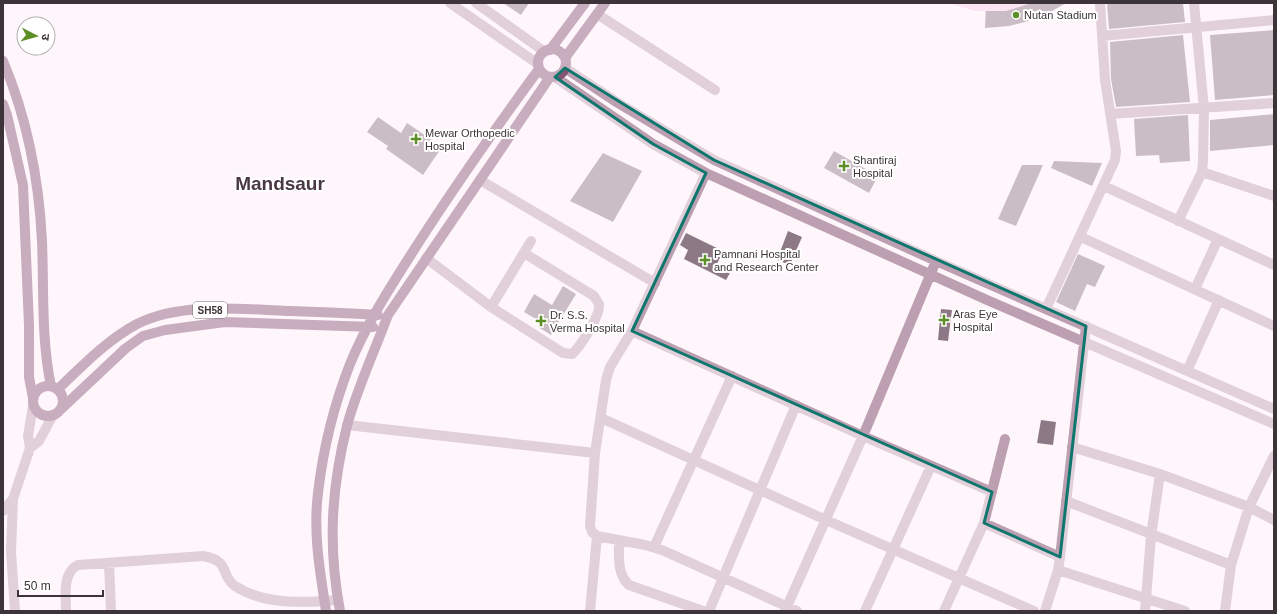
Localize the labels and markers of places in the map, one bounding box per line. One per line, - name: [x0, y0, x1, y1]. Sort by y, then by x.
- place label: Nutan Stadium: [1024, 9, 1097, 21]
- marker: Nutan Stadium: [1011, 10, 1021, 20]
- place label: Mewar Orthopedic Hospital: [425, 127, 515, 152]
- marker: Mewar Orthopedic Hospital: [410, 133, 422, 145]
- place label: Shantiraj Hospital: [853, 154, 896, 179]
- marker: Shantiraj Hospital: [838, 160, 850, 172]
- place label: Pamnani Hospital and Research Center: [714, 248, 819, 273]
- marker: Pamnani Hospital and Research Center: [699, 254, 711, 266]
- place label: Aras Eye Hospital: [953, 308, 998, 333]
- place label: Dr. S.S. Verma Hospital: [550, 309, 625, 334]
- marker: Aras Eye Hospital: [938, 314, 950, 326]
- marker: Dr. S.S. Verma Hospital: [535, 315, 547, 327]

